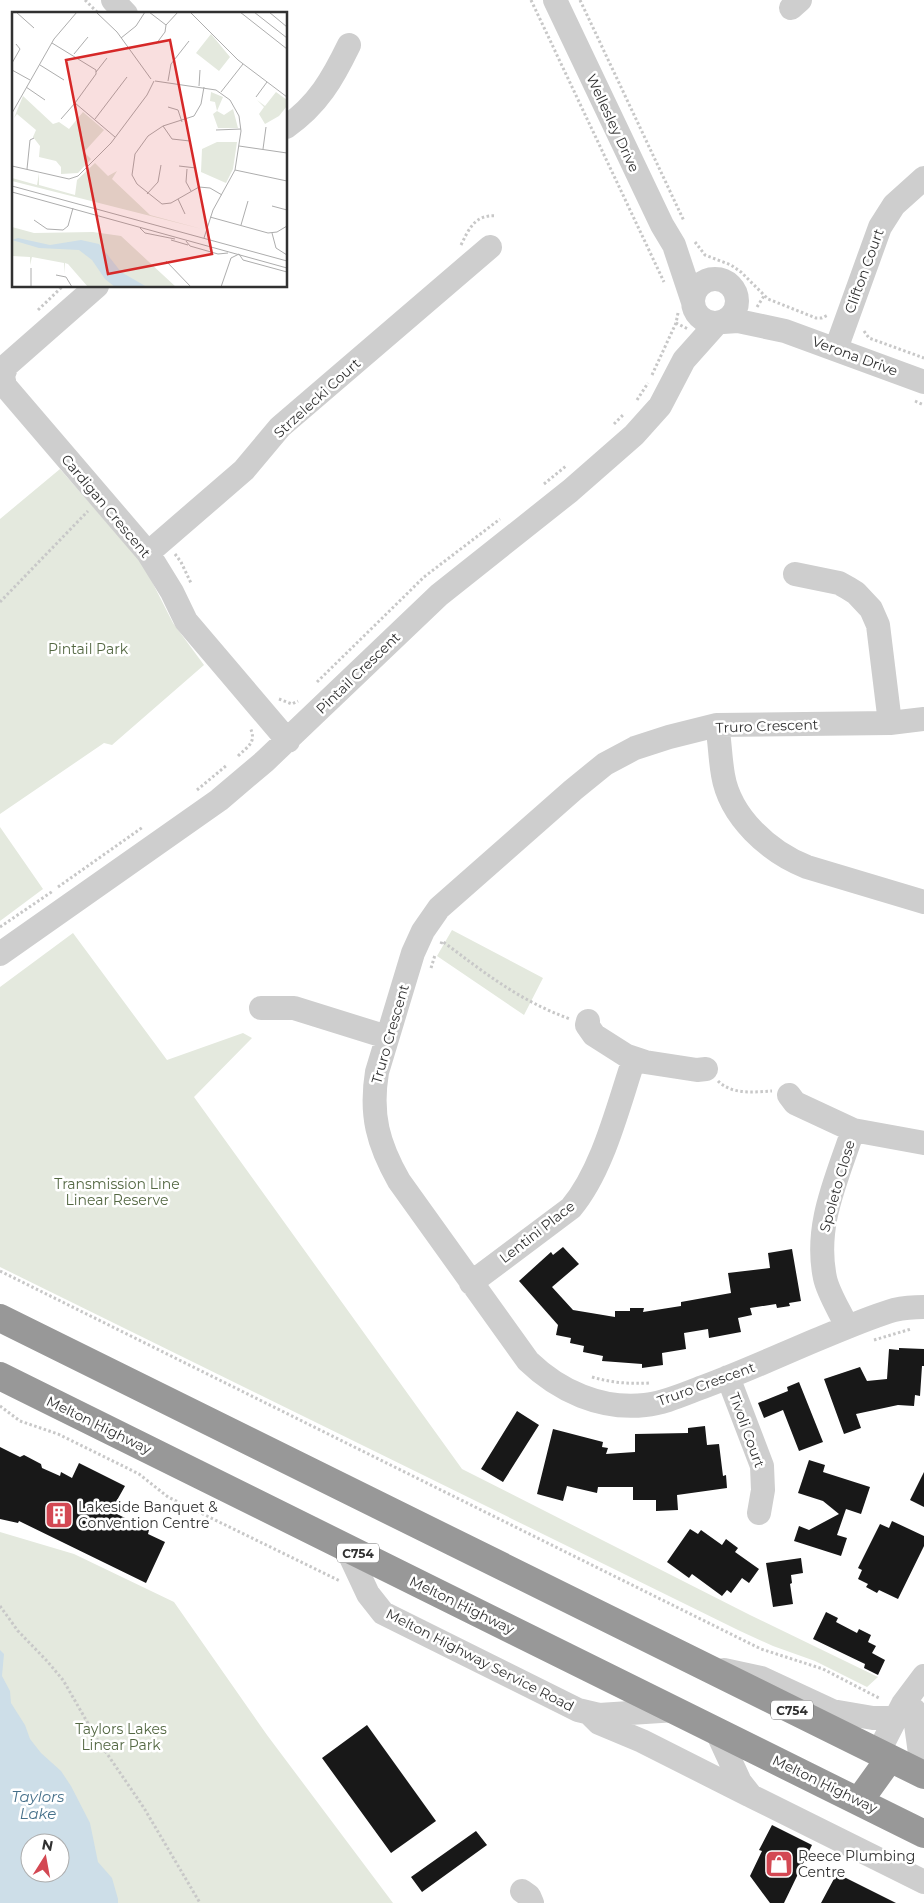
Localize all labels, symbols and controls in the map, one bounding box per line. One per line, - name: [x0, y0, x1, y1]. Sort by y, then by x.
- inset map: [12, 12, 288, 288]
- street label: Wellesley Drive: [582, 71, 644, 175]
- street label: Clifton Court: [840, 226, 888, 316]
- street label: Verona Drive: [810, 332, 900, 380]
- street label: Strzelecki Court: [270, 354, 364, 442]
- street label: Cardigan Crescent: [57, 451, 155, 562]
- street label: Pintail Crescent: [312, 628, 404, 718]
- park label: Pintail Park: [48, 640, 129, 658]
- street label: Truro Crescent: [715, 715, 819, 737]
- street label: Truro Crescent: [367, 982, 413, 1086]
- street label: Spoleto Close: [815, 1138, 859, 1234]
- park label: Transmission Line Linear Reserve: [54, 1175, 180, 1209]
- street label: Lentini Place: [496, 1197, 578, 1267]
- street label: Truro Crescent: [655, 1358, 758, 1410]
- street label: Tivoli Court: [725, 1390, 769, 1470]
- street label: Melton Highway: [44, 1392, 155, 1458]
- place label: Lakeside Banquet & Convention Centre: [78, 1498, 218, 1532]
- building icon: Lakeside Banquet & Convention Centre: [44, 1500, 74, 1530]
- road number: C754: [337, 1544, 379, 1562]
- street label: Melton Highway: [407, 1572, 518, 1638]
- street label: Melton Highway Service Road: [383, 1605, 577, 1715]
- road number: C754: [771, 1700, 813, 1720]
- park label: Taylors Lakes Linear Park: [75, 1720, 167, 1754]
- street label: Melton Highway: [770, 1751, 881, 1817]
- water label: Taylors Lake: [12, 1787, 65, 1823]
- north arrow: [20, 1833, 70, 1883]
- text: N: [40, 1835, 55, 1855]
- place label: Reece Plumbing Centre: [798, 1847, 915, 1881]
- shop icon: Reece Plumbing Centre: [764, 1849, 794, 1879]

